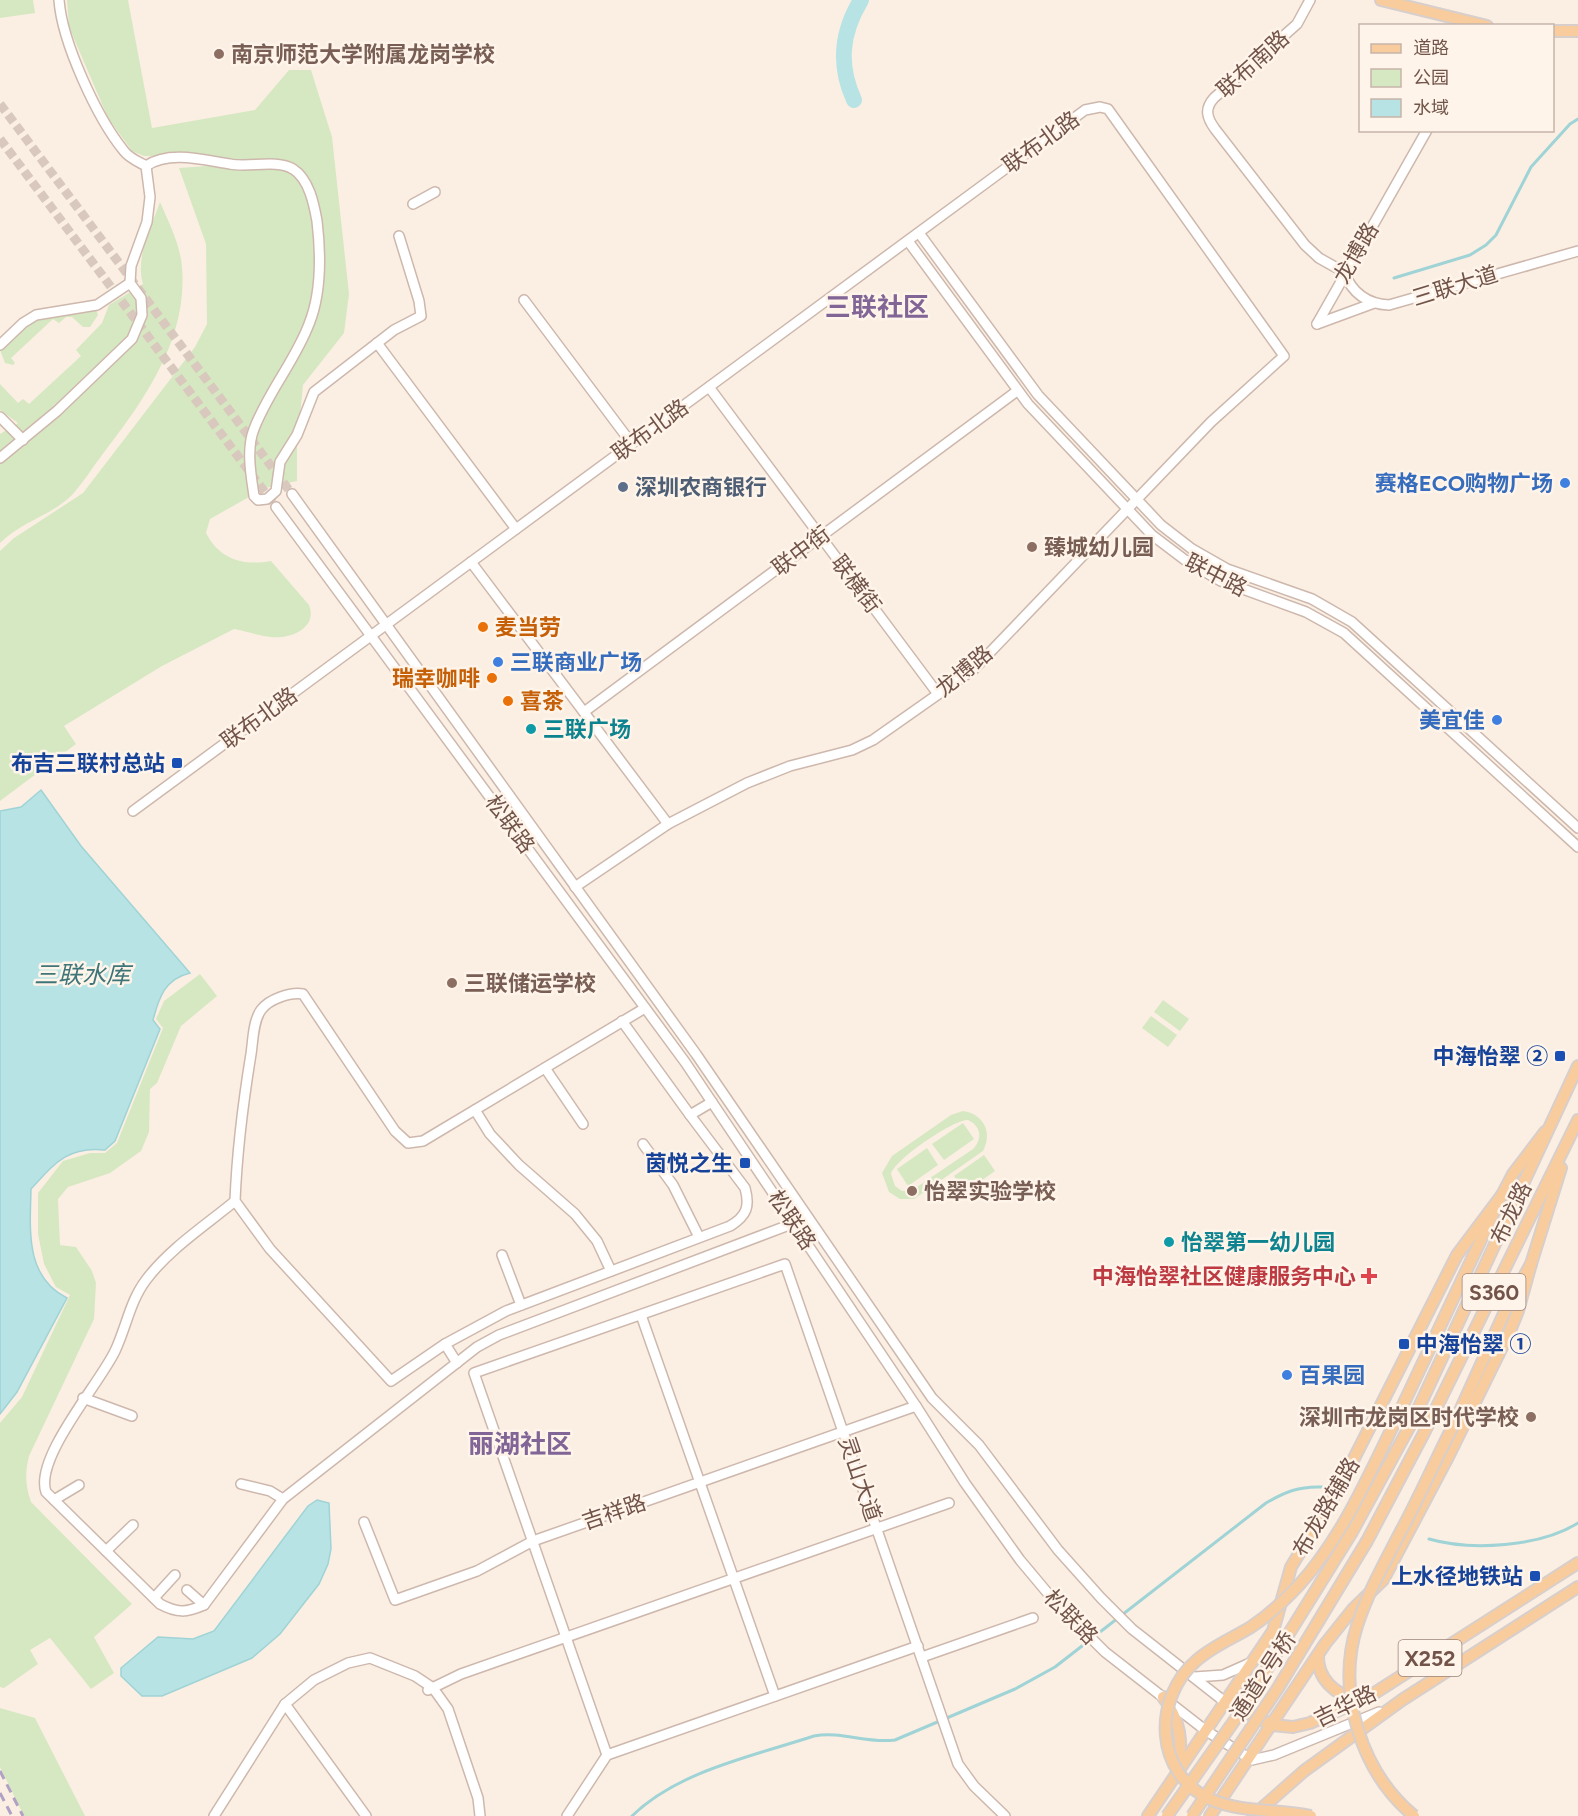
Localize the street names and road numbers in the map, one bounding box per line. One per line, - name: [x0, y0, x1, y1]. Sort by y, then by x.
- street label: 联布南路: [1211, 25, 1295, 103]
- street label: 联布北路: [997, 105, 1085, 179]
- street label: 龙博路: [1328, 218, 1384, 288]
- street label: 三联大道: [1409, 260, 1501, 312]
- street label: 联布北路: [606, 393, 694, 467]
- street label: 联中街: [767, 520, 835, 582]
- street label: 联中路: [1180, 548, 1252, 602]
- street label: 联横街: [825, 550, 887, 618]
- street label: 龙博路: [930, 639, 998, 703]
- street label: 联布北路: [215, 681, 303, 755]
- street label: 松联路: [480, 789, 540, 859]
- street label: 布龙路: [1485, 1177, 1537, 1249]
- street label: 松联路: [762, 1185, 822, 1255]
- road number: S360: [1462, 1274, 1526, 1310]
- street label: 灵山大道: [833, 1433, 887, 1525]
- street label: 布龙路辅路: [1287, 1453, 1365, 1561]
- street label: 吉祥路: [578, 1488, 650, 1536]
- street label: 松联路: [1038, 1584, 1104, 1650]
- street label: 通道2号桥: [1224, 1627, 1302, 1725]
- road number: X252: [1398, 1640, 1462, 1676]
- street label: 吉华路: [1309, 1679, 1381, 1733]

